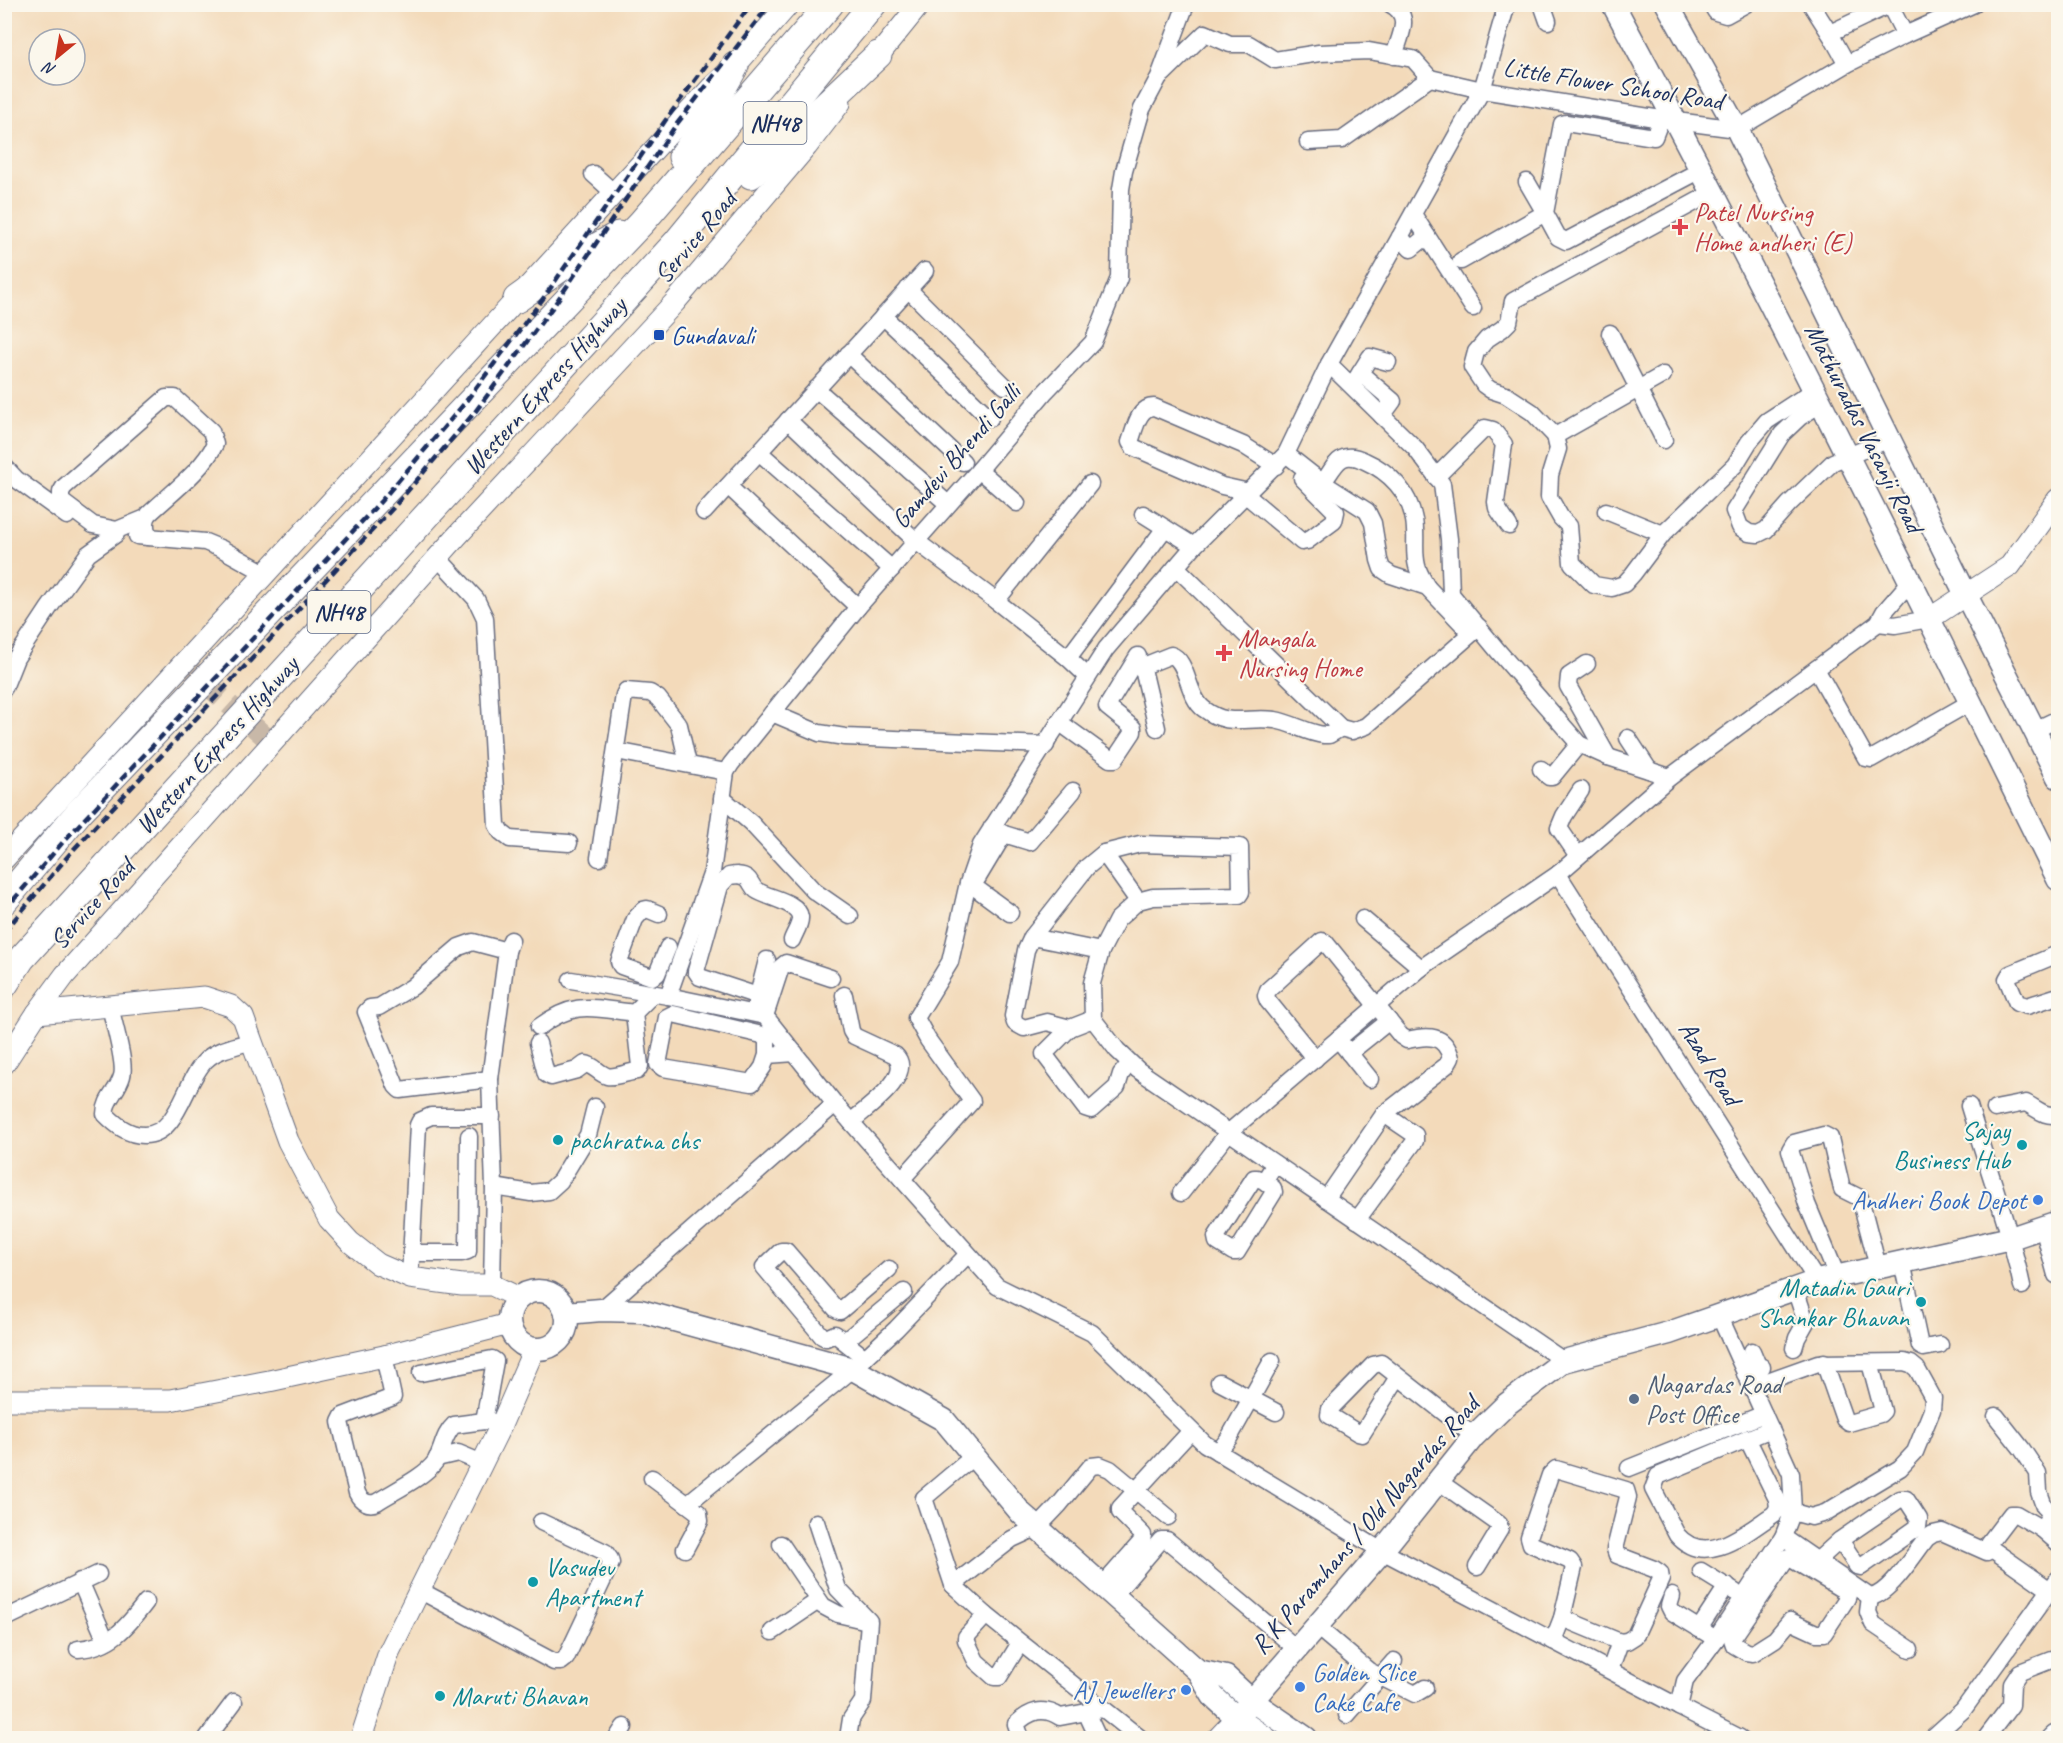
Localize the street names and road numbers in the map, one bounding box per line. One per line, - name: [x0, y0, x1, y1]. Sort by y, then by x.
- street label: Little Flower School Road: [1501, 50, 1729, 118]
- road number: NH48: [744, 102, 806, 144]
- street label: Service Road: [647, 181, 746, 290]
- street label: Western Express Highway: [456, 288, 635, 482]
- street label: Mathuradas Vasanji Road: [1797, 318, 1933, 541]
- street label: Gamdevi Bhendi Galli: [884, 374, 1030, 535]
- road number: NH48: [308, 591, 370, 633]
- street label: Western Express Highway: [128, 647, 307, 841]
- street label: Service Road: [42, 849, 144, 956]
- street label: Azad Road: [1671, 1015, 1751, 1115]
- street label: R K Paramhans / Old Nagardas Road: [1244, 1386, 1489, 1661]

